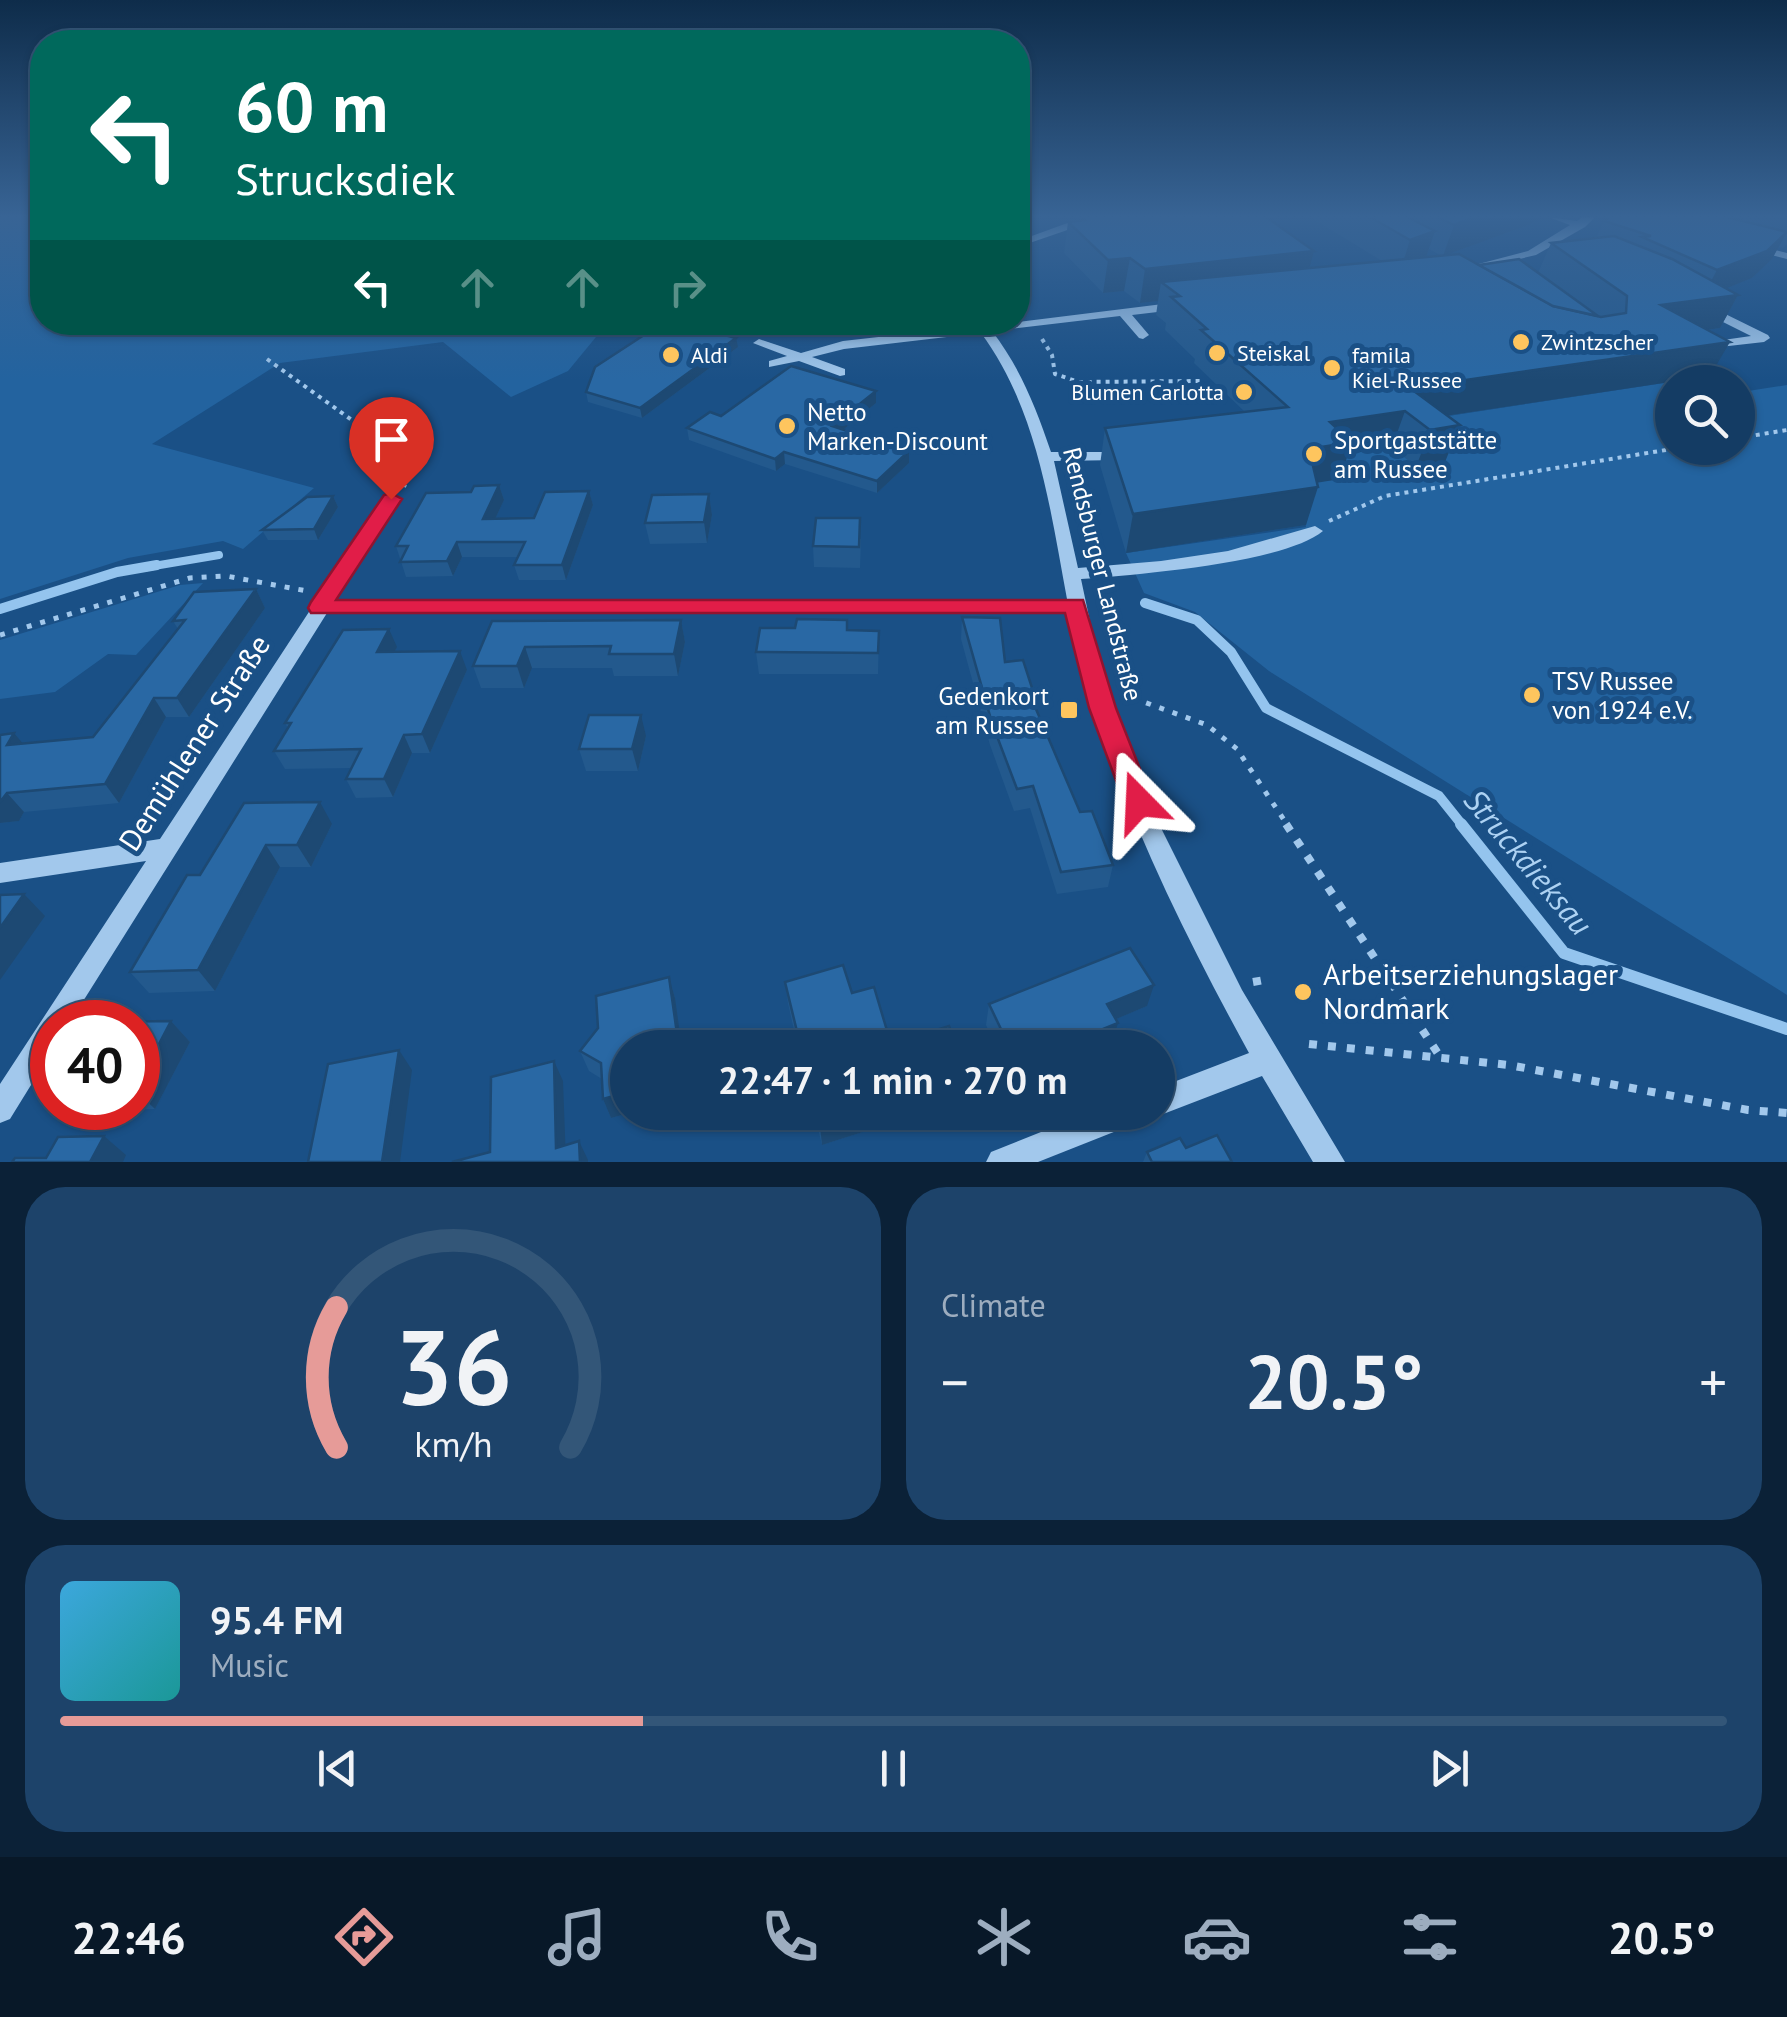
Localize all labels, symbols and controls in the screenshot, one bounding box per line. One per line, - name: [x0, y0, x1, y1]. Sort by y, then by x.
- text: 60 m: [235, 61, 388, 151]
- icon: left: [70, 70, 200, 200]
- text: Strucksdiek: [235, 149, 455, 207]
- icon: left: [345, 260, 400, 315]
- icon: ahead: [450, 260, 505, 315]
- icon: ahead: [555, 260, 610, 315]
- icon: right: [660, 260, 715, 315]
- place label: Zwintzscher: [1541, 328, 1654, 356]
- marker: Zwintzscher: [1510, 331, 1532, 353]
- place label: Steiskal: [1237, 339, 1311, 367]
- place label: Aldi: [691, 341, 728, 369]
- place label: famila Kiel-Russee: [1352, 341, 1462, 394]
- marker: Steiskal: [1206, 342, 1228, 364]
- marker: Aldi: [660, 344, 682, 366]
- marker: famila Kiel-Russee: [1321, 357, 1343, 379]
- map controls: [1655, 365, 1755, 465]
- button: search: [1655, 365, 1755, 465]
- place label: Blumen Carlotta: [1071, 378, 1224, 406]
- marker: Blumen Carlotta: [1233, 381, 1255, 403]
- place label: Netto Marken-Discount: [807, 396, 989, 457]
- pin: [349, 397, 434, 500]
- icon: arrive: [364, 412, 419, 467]
- marker: Netto Marken-Discount: [776, 415, 798, 437]
- place label: Sportgaststätte am Russee: [1334, 424, 1497, 485]
- marker: Sportgaststätte am Russee: [1303, 443, 1325, 465]
- street label: Rendsburger Landstraße: [1056, 444, 1150, 704]
- street label: Demühlener Straße: [109, 627, 278, 858]
- place label: TSV Russee von 1924 e.V.: [1552, 665, 1693, 726]
- place label: Gedenkort am Russee: [935, 680, 1050, 741]
- marker: TSV Russee von 1924 e.V.: [1521, 684, 1543, 706]
- marker: Gedenkort am Russee: [1058, 699, 1080, 721]
- position arrow: [1087, 750, 1191, 854]
- water label: Struckdieksau: [1455, 780, 1602, 943]
- place label: Arbeitserziehungslager Nordmark: [1323, 954, 1618, 1027]
- marker: Arbeitserziehungslager Nordmark: [1292, 981, 1314, 1003]
- speed limit sign: 40: [30, 1000, 160, 1130]
- text: 22:47 · 1 min · 270 m: [718, 1055, 1067, 1104]
- text: Climate: [941, 1284, 1046, 1326]
- text: 36: [394, 1299, 512, 1434]
- text: 20.5°: [1245, 1333, 1423, 1430]
- text: −: [941, 1346, 969, 1417]
- text: +: [1699, 1346, 1727, 1417]
- text: km/h: [414, 1421, 492, 1467]
- text: 95.4 FM: [210, 1595, 343, 1644]
- text: Music: [210, 1644, 289, 1686]
- icon: previous: [310, 1741, 365, 1796]
- icon: pause: [866, 1741, 921, 1796]
- icon: next: [1422, 1741, 1477, 1796]
- icon: directions: [329, 1902, 399, 1972]
- icon: music: [542, 1902, 612, 1972]
- icon: phone: [755, 1902, 825, 1972]
- icon: climate: [969, 1902, 1039, 1972]
- icon: car: [1182, 1902, 1252, 1972]
- icon: filters: [1395, 1902, 1465, 1972]
- text: 22:46: [72, 1908, 186, 1966]
- text: 20.5°: [1608, 1908, 1715, 1966]

